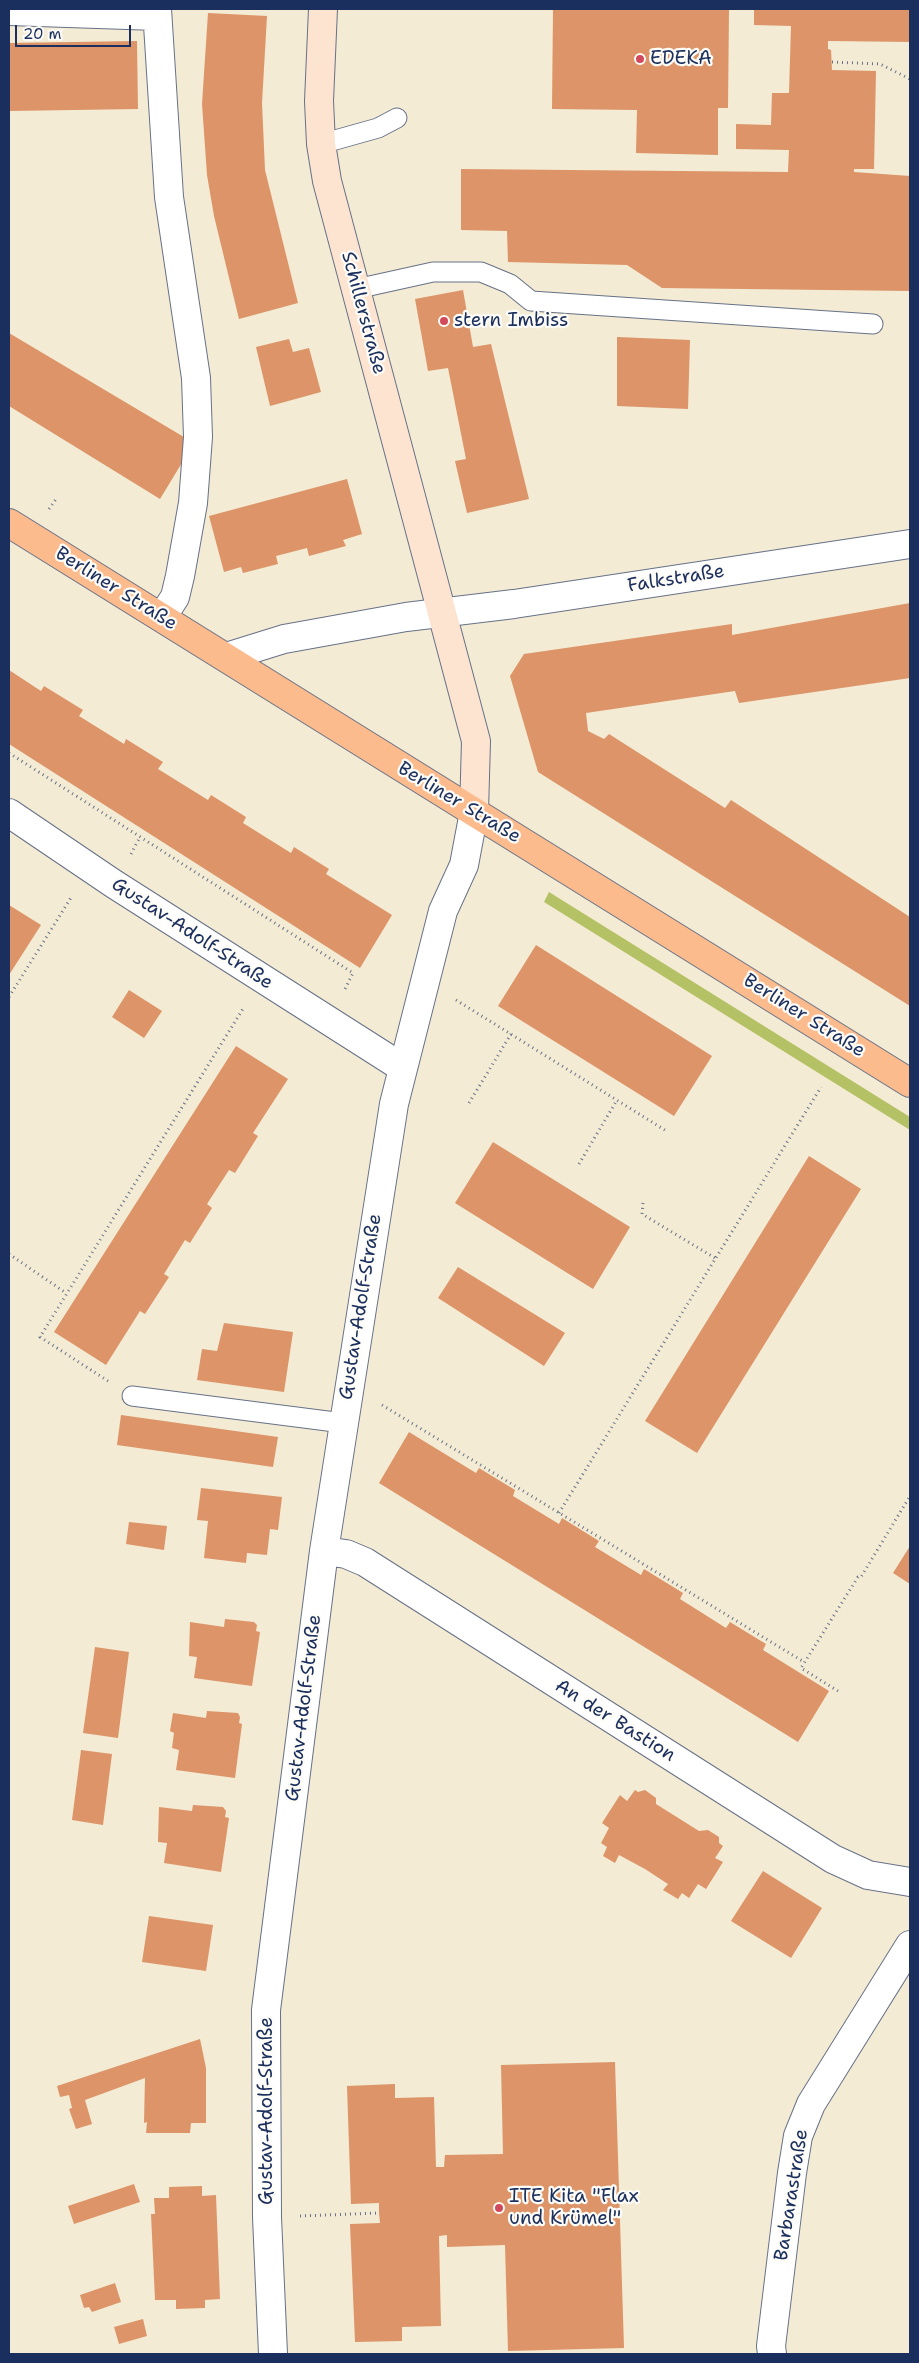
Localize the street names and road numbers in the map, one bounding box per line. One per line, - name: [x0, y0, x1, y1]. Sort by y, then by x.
- street label: Schillerstraße: [336, 249, 390, 377]
- street label: Berliner Straße: [51, 542, 181, 636]
- street label: Falkstraße: [626, 560, 726, 598]
- street label: Berliner Straße: [393, 757, 525, 849]
- street label: Gustav-Adolf-Straße: [107, 873, 277, 995]
- street label: Berliner Straße: [739, 969, 869, 1063]
- street label: Gustav-Adolf-Straße: [335, 1212, 387, 1402]
- street label: Gustav-Adolf-Straße: [281, 1613, 327, 1803]
- street label: An der Bastion: [551, 1675, 679, 1767]
- street label: Gustav-Adolf-Straße: [256, 2017, 278, 2205]
- street label: Barbarastraße: [770, 2128, 814, 2262]

